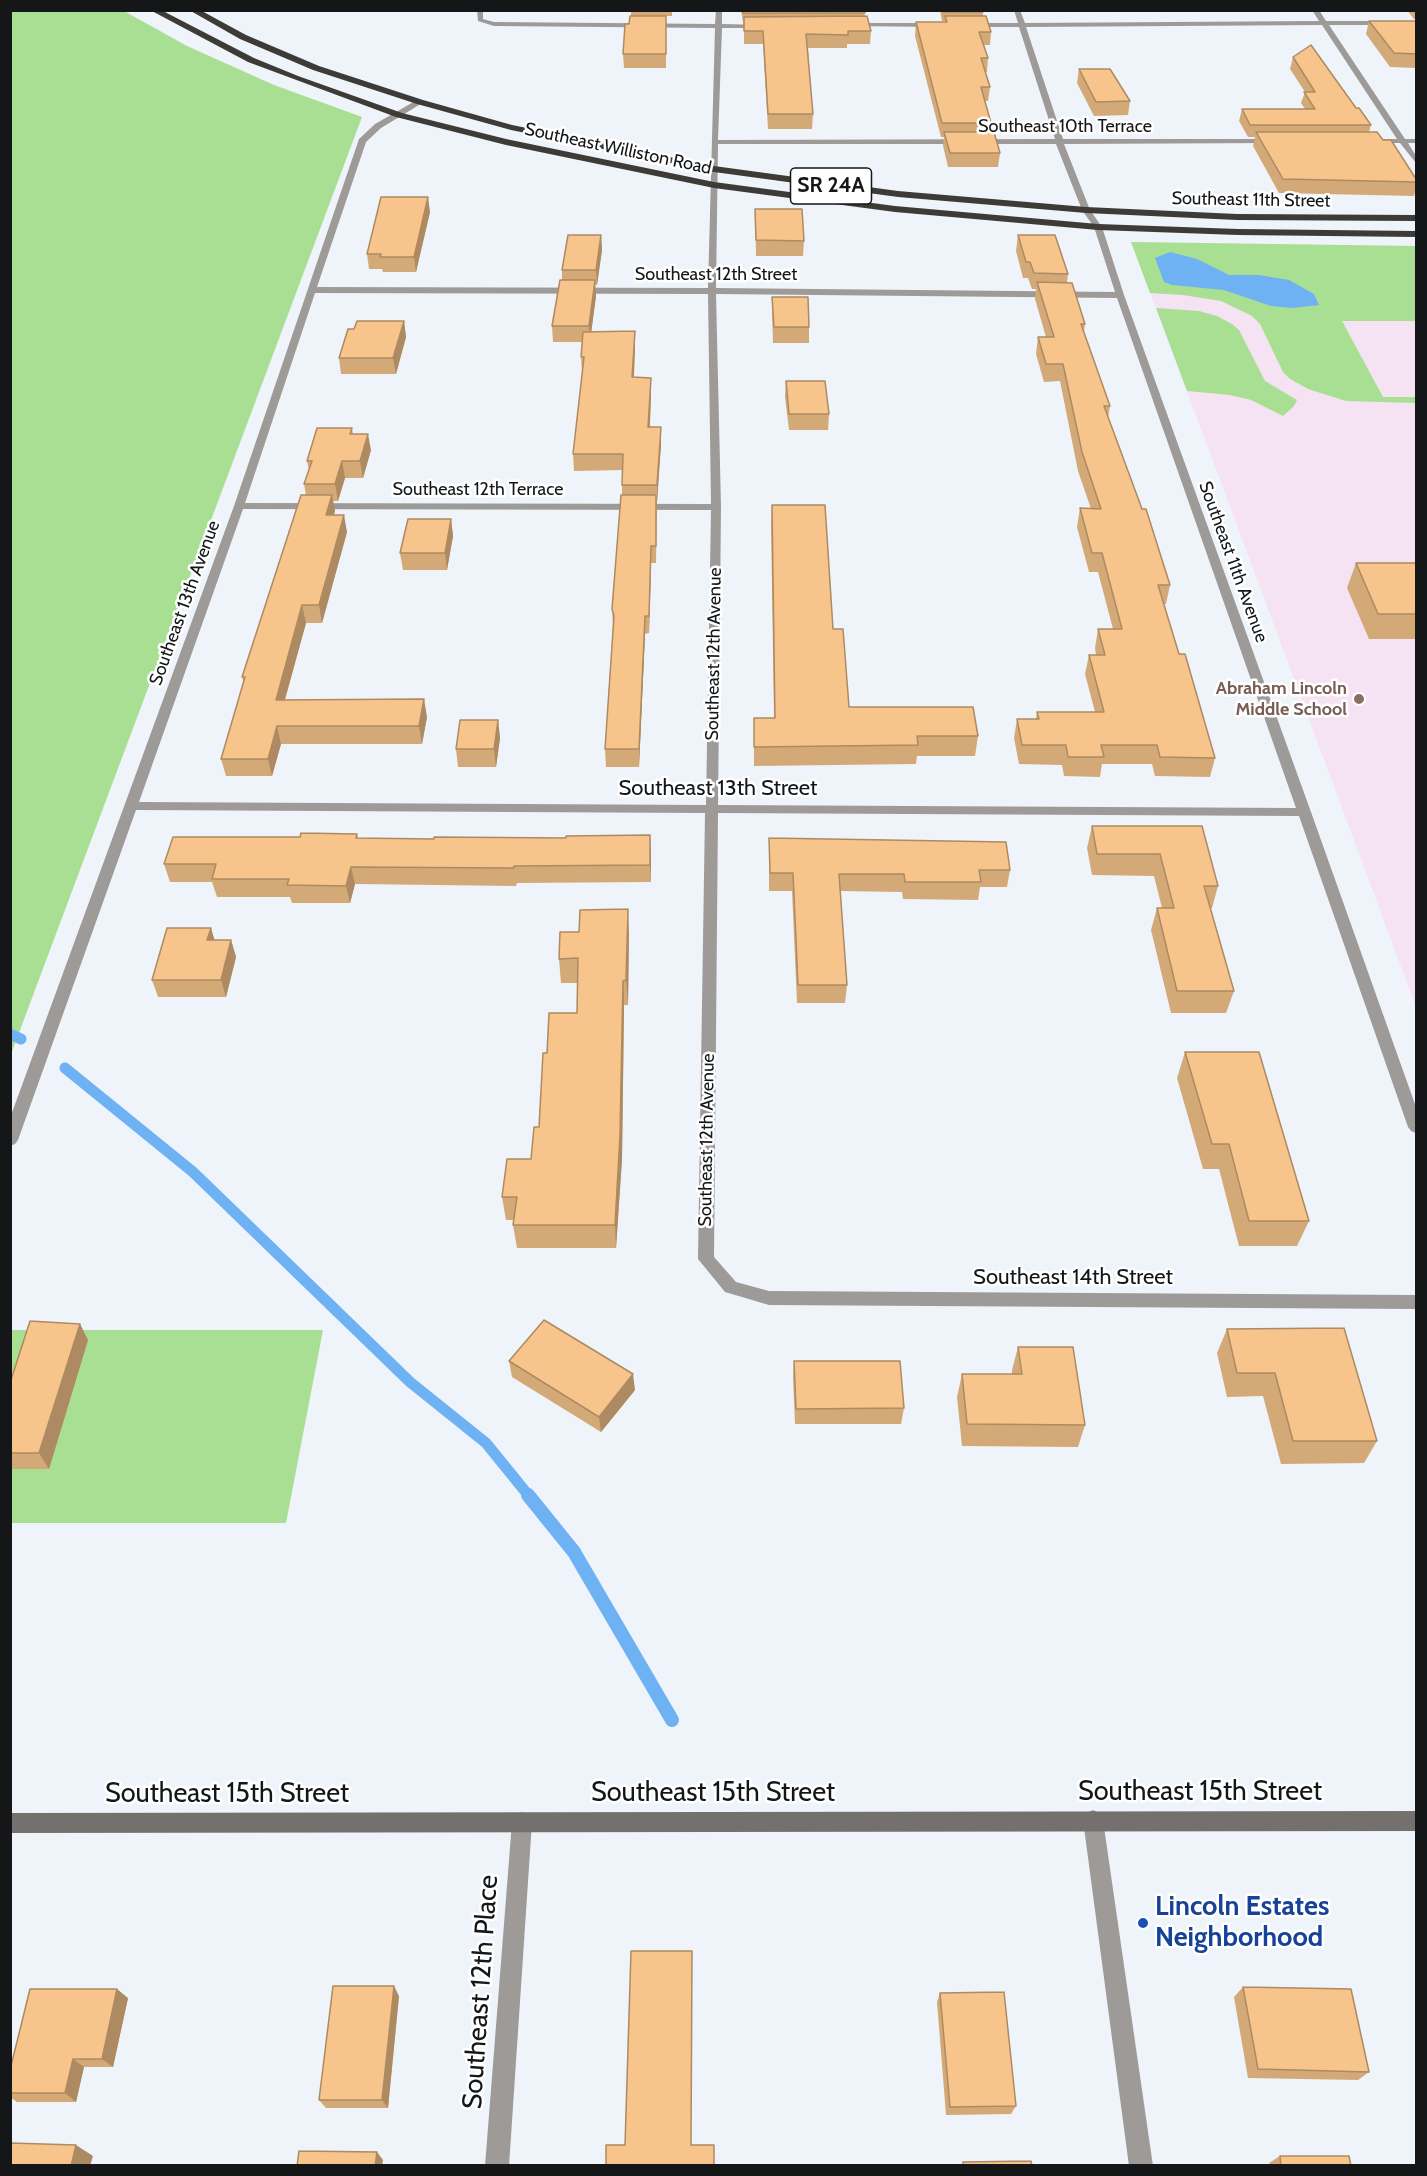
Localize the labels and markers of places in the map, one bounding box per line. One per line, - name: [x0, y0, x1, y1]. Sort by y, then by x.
- place label: Abraham Lincoln Middle School: [1216, 678, 1347, 720]
- marker: Abraham Lincoln Middle School: [1352, 692, 1366, 706]
- place label: Lincoln Estates Neighborhood: [1155, 1891, 1329, 1954]
- marker: Lincoln Estates Neighborhood: [1136, 1916, 1150, 1930]

